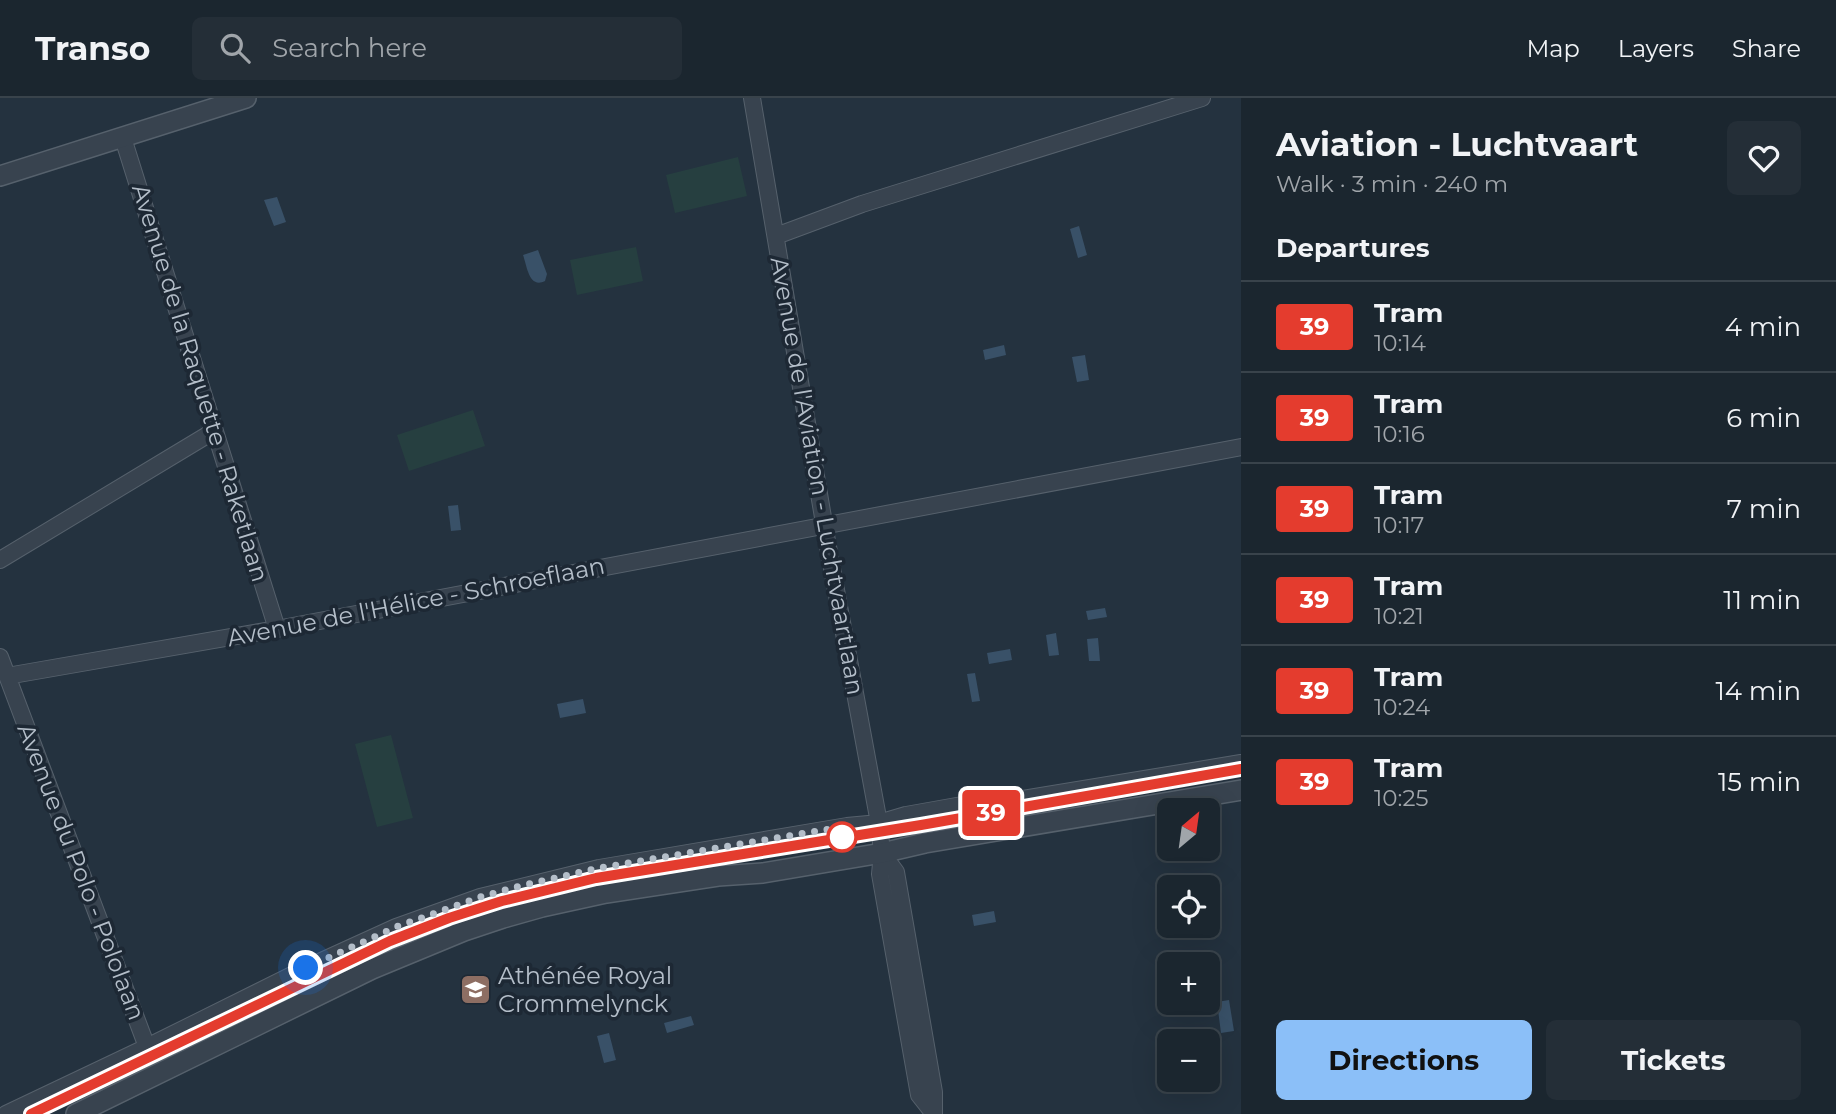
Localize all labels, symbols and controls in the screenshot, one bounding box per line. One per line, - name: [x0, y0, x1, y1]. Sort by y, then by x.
- search box: [192, 17, 682, 80]
- text: Transo: [35, 28, 150, 68]
- icon: search: [216, 29, 254, 67]
- text: Search here: [272, 32, 427, 64]
- text: Map: [1526, 34, 1580, 63]
- text: Layers: [1618, 34, 1694, 63]
- text: Share: [1732, 34, 1801, 63]
- button: heart: [1727, 121, 1801, 195]
- text: Aviation - Luchtvaart: [1276, 124, 1638, 164]
- text: Walk · 3 min · 240 m: [1276, 170, 1508, 198]
- street label: Avenue de la Raquette - Raketlaan: [126, 180, 275, 585]
- text: Departures: [1276, 232, 1430, 264]
- street label: Avenue de l'Aviation - Luchtvaartlaan: [765, 255, 870, 697]
- text: Tram: [1374, 297, 1443, 329]
- text: 4 min: [1725, 311, 1801, 343]
- text: 39: [1300, 312, 1329, 341]
- text: 10:14: [1374, 329, 1426, 357]
- text: Tram: [1374, 388, 1443, 420]
- text: 6 min: [1726, 402, 1801, 434]
- text: 39: [1300, 403, 1329, 432]
- text: 10:16: [1374, 420, 1425, 448]
- text: Tram: [1374, 479, 1443, 511]
- text: 7 min: [1727, 493, 1801, 525]
- text: 39: [1300, 494, 1329, 523]
- text: 10:17: [1374, 511, 1424, 539]
- street label: Avenue de l'Hélice - Schroeflaan: [225, 551, 607, 652]
- text: Tram: [1374, 570, 1443, 602]
- text: 11 min: [1723, 584, 1801, 616]
- text: 39: [1300, 585, 1329, 614]
- text: 10:21: [1374, 602, 1424, 630]
- text: Tram: [1374, 661, 1443, 693]
- text: 14 min: [1715, 675, 1801, 707]
- text: 39: [1300, 676, 1329, 705]
- text: 10:24: [1374, 693, 1430, 721]
- street label: Avenue du Polo - Pololaan: [11, 719, 151, 1024]
- text: Tram: [1374, 752, 1443, 784]
- text: 15 min: [1718, 766, 1801, 798]
- text: 39: [1300, 767, 1329, 796]
- text: 10:25: [1374, 784, 1429, 812]
- line badge: 39: [960, 790, 1023, 836]
- text: 39: [976, 798, 1006, 827]
- north arrow: [1157, 798, 1220, 861]
- map controls: [1157, 798, 1220, 1092]
- unlabelled marker: [827, 822, 857, 852]
- button: locate: [1157, 875, 1220, 938]
- your location: [288, 950, 323, 985]
- button: +: [1157, 952, 1220, 1015]
- place label: Athénée Royal Crommelynck: [498, 961, 672, 1018]
- school or university icon: Athénée Royal Crommelynck: [458, 973, 492, 1007]
- button: Directions: [1276, 1020, 1532, 1100]
- button: Tickets: [1546, 1020, 1801, 1100]
- button: −: [1157, 1029, 1220, 1092]

